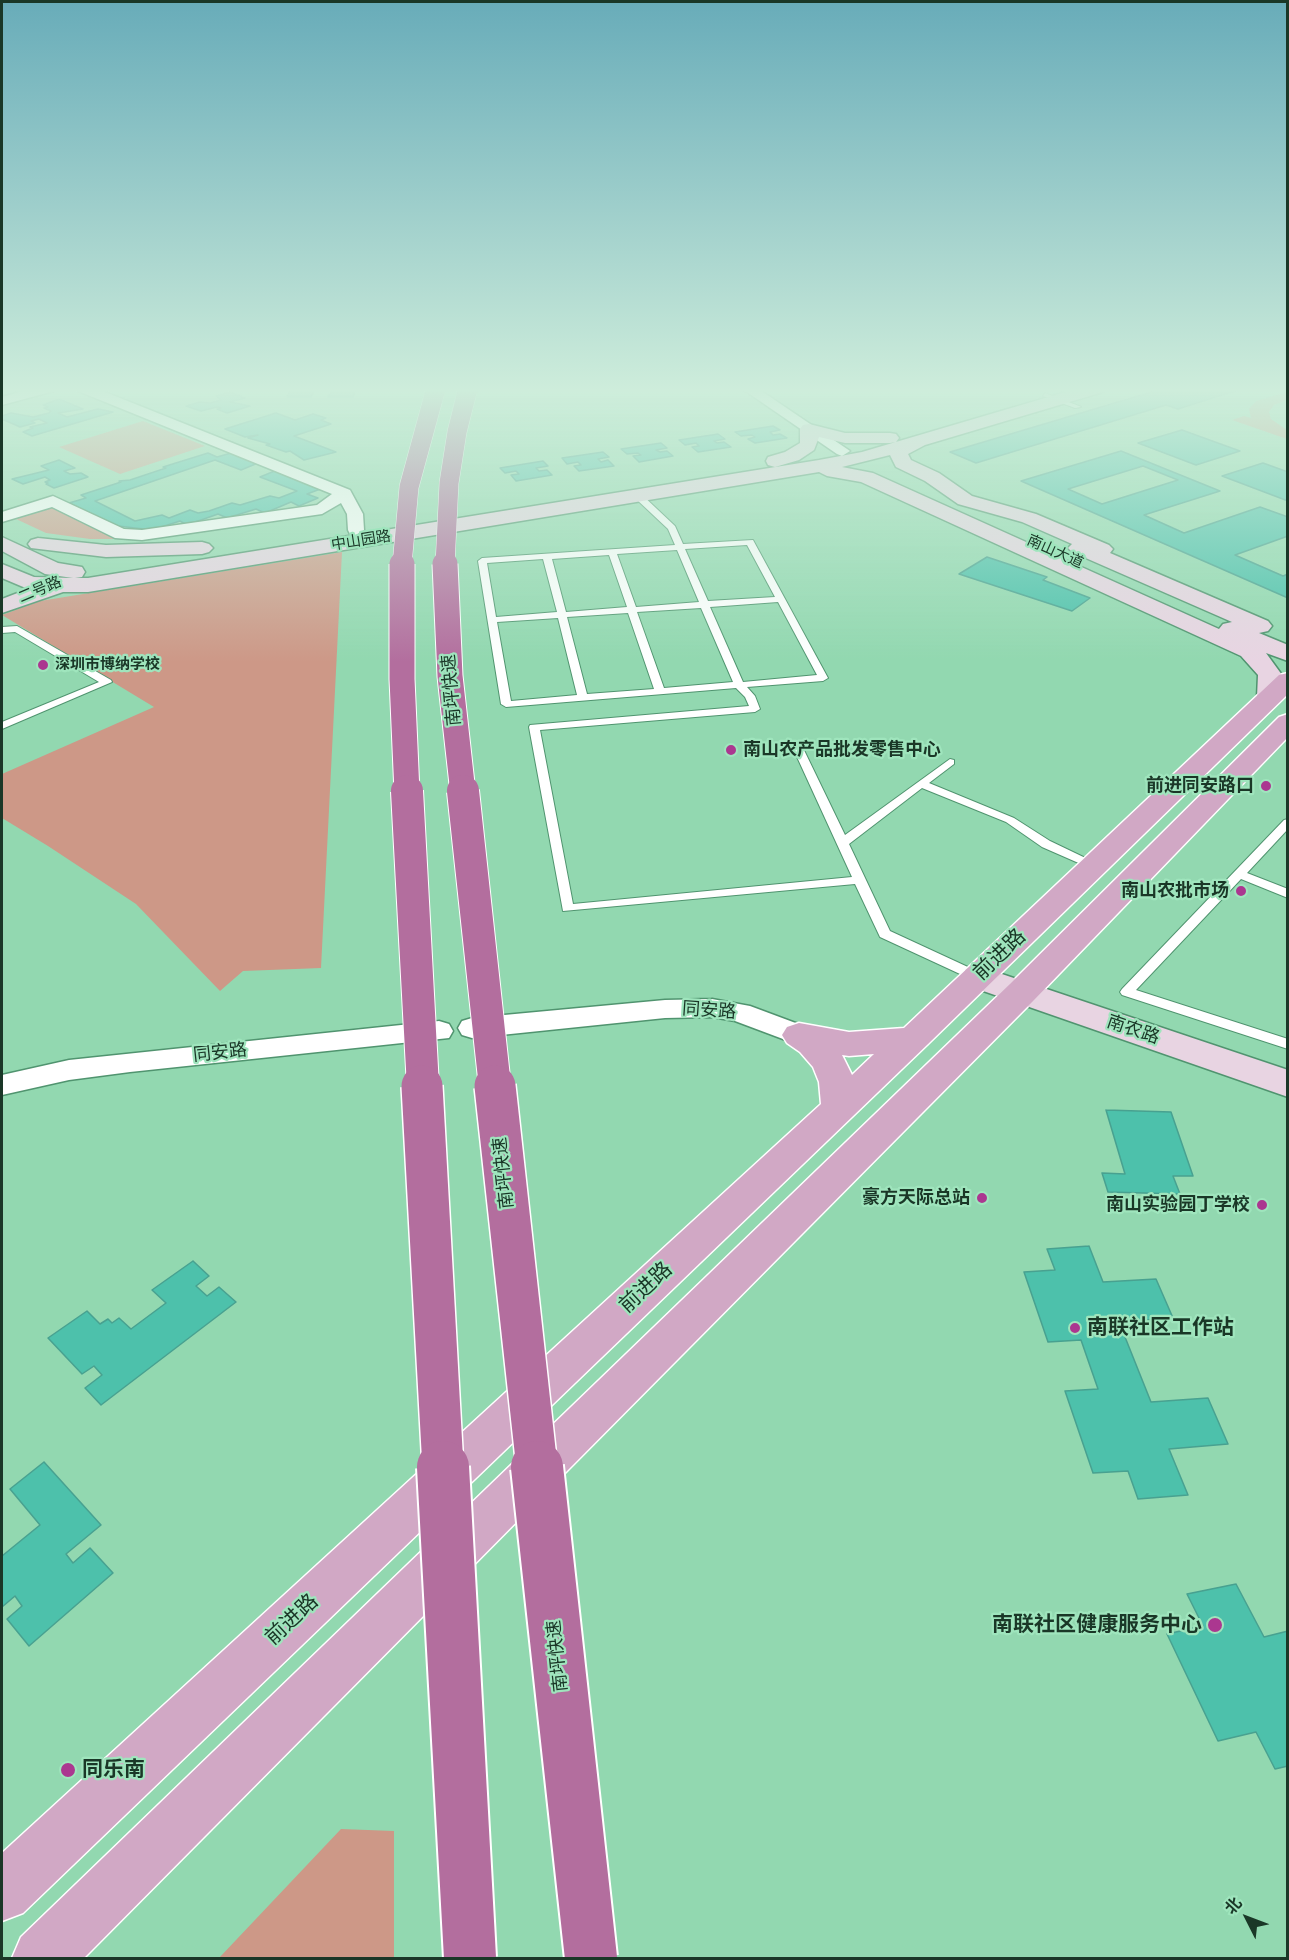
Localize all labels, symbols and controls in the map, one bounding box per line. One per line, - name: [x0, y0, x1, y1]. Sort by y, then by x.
- street label: 中山园路: [330, 527, 392, 555]
- street label: 南山大道: [1024, 532, 1086, 572]
- street label: 二号路: [16, 573, 64, 607]
- street label: 南坪快速: [438, 653, 466, 727]
- place label: 深圳市博纳学校: [55, 656, 160, 674]
- marker: 深圳市博纳学校: [36, 658, 50, 672]
- place label: 南山农产品批发零售中心: [743, 739, 941, 761]
- marker: 南山农产品批发零售中心: [724, 743, 738, 757]
- place label: 前进同安路口: [1146, 775, 1254, 797]
- marker: 前进同安路口: [1259, 779, 1273, 793]
- place label: 南山农批市场: [1121, 880, 1229, 902]
- marker: 南山农批市场: [1234, 884, 1248, 898]
- street label: 前进路: [969, 924, 1031, 986]
- street label: 同安路: [681, 998, 737, 1024]
- street label: 南农路: [1104, 1011, 1162, 1049]
- street label: 同安路: [192, 1039, 248, 1067]
- street label: 南坪快速: [489, 1136, 519, 1210]
- place label: 豪方天际总站: [862, 1187, 970, 1209]
- marker: 豪方天际总站: [975, 1191, 989, 1205]
- place label: 南山实验园丁学校: [1106, 1194, 1250, 1216]
- marker: 南山实验园丁学校: [1255, 1198, 1269, 1212]
- street label: 前进路: [614, 1257, 678, 1319]
- place label: 南联社区工作站: [1087, 1315, 1234, 1341]
- marker: 南联社区工作站: [1068, 1321, 1082, 1335]
- street label: 前进路: [260, 1589, 324, 1651]
- place label: 南联社区健康服务中心: [992, 1612, 1202, 1638]
- marker: 南联社区健康服务中心: [1206, 1616, 1224, 1634]
- street label: 南坪快速: [543, 1619, 573, 1693]
- place label: 同乐南: [82, 1757, 145, 1783]
- marker: 同乐南: [59, 1761, 77, 1779]
- north arrow: [1217, 1888, 1277, 1948]
- text: 北: [1222, 1894, 1245, 1917]

